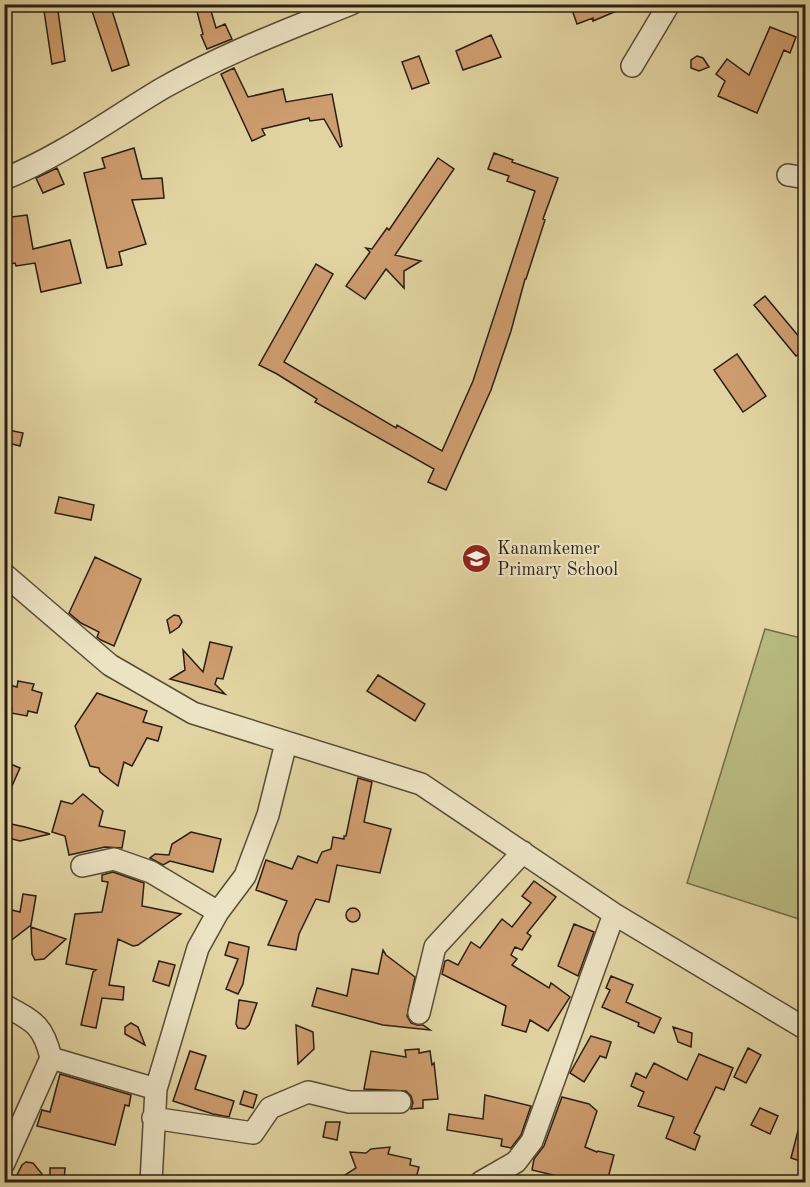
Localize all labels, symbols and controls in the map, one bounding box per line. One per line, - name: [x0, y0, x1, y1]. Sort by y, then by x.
- place label: Kanamkemer Primary School: [497, 540, 618, 579]
- school or university icon: Kanamkemer Primary School: [460, 543, 492, 575]

